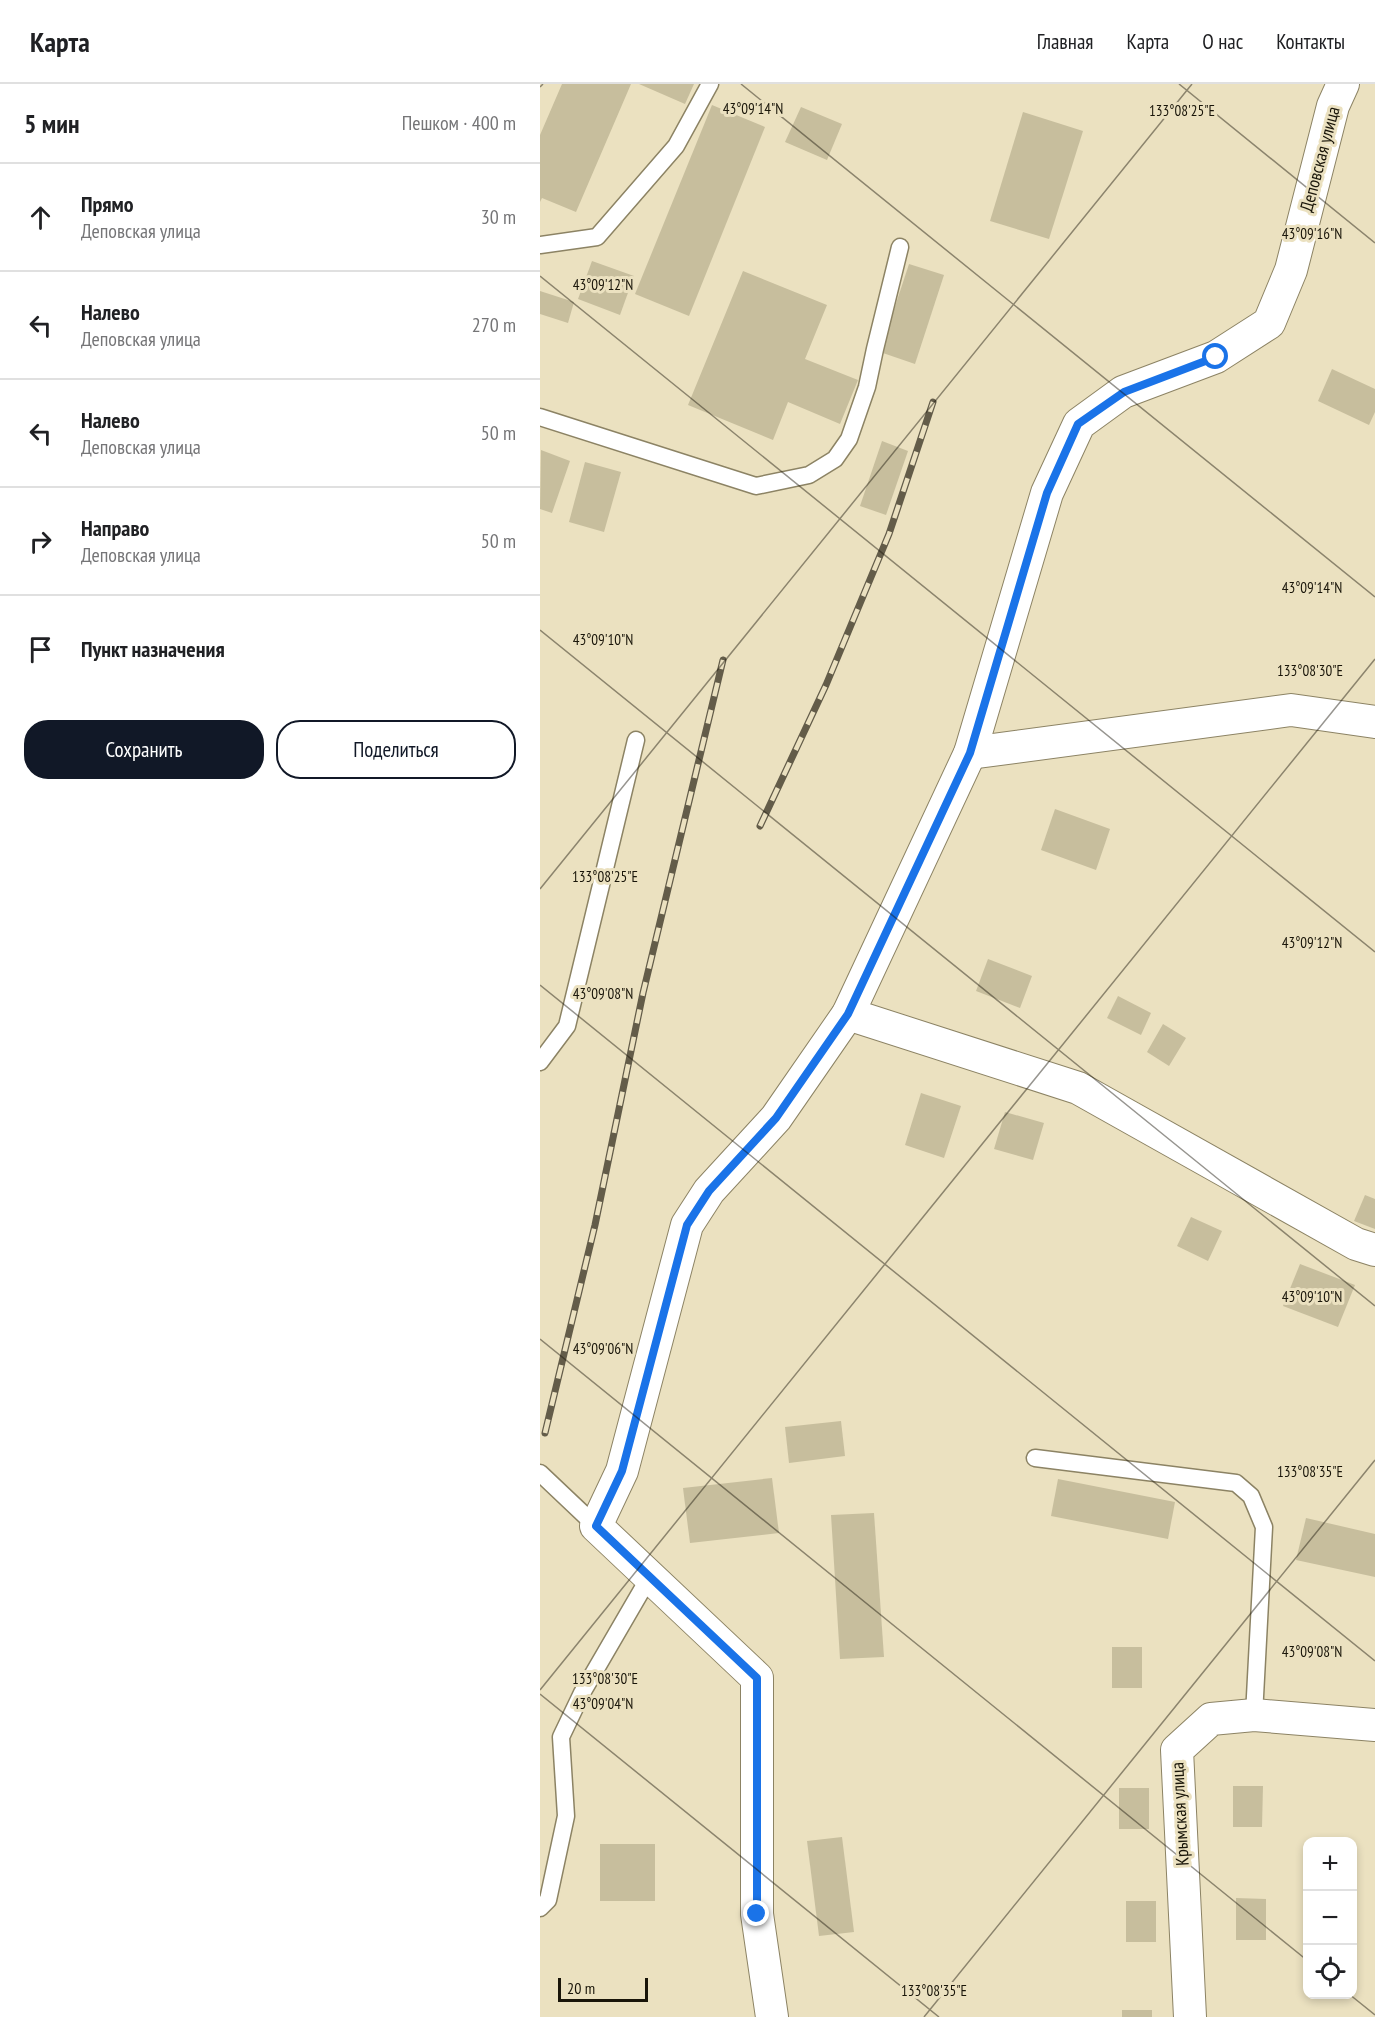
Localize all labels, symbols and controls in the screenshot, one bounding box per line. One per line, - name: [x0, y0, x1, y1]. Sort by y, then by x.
- text: Карта: [30, 23, 90, 60]
- text: Главная: [1037, 28, 1093, 55]
- text: Карта: [1126, 28, 1169, 55]
- text: О нас: [1202, 28, 1243, 55]
- text: Контакты: [1276, 28, 1345, 55]
- text: 43°09'14"N: [723, 99, 783, 118]
- text: 133°08'25"E: [1149, 101, 1215, 120]
- street label: Деповская улица: [1294, 104, 1345, 214]
- text: 5 мин: [24, 107, 79, 140]
- text: Пешком · 400 m: [402, 110, 516, 136]
- text: Прямо: [81, 190, 134, 218]
- icon: ahead: [24, 201, 57, 234]
- text: 30 m: [481, 204, 516, 230]
- text: Деповская улица: [81, 218, 201, 244]
- text: 43°09'16"N: [1282, 224, 1342, 243]
- text: 43°09'12"N: [573, 275, 633, 294]
- text: Налево: [81, 298, 140, 326]
- icon: left: [24, 309, 57, 342]
- text: 270 m: [472, 312, 516, 338]
- text: Деповская улица: [81, 326, 201, 352]
- route start: [1202, 343, 1228, 369]
- text: Налево: [81, 406, 140, 434]
- icon: left: [24, 417, 57, 450]
- text: 50 m: [481, 420, 516, 446]
- text: Деповская улица: [81, 434, 201, 460]
- text: Направо: [81, 514, 149, 542]
- icon: right: [24, 525, 57, 558]
- text: 50 m: [481, 528, 516, 554]
- text: Деповская улица: [81, 542, 201, 568]
- text: 43°09'14"N: [1282, 578, 1342, 597]
- text: 43°09'10"N: [573, 630, 633, 649]
- icon: arrive: [24, 633, 57, 666]
- text: Пункт назначения: [81, 635, 225, 663]
- text: 133°08'30"E: [1277, 661, 1343, 680]
- button: Сохранить: [24, 720, 264, 779]
- button: Поделиться: [276, 720, 516, 779]
- text: 133°08'25"E: [572, 867, 638, 886]
- text: 43°09'12"N: [1282, 933, 1342, 952]
- text: 43°09'08"N: [573, 984, 633, 1003]
- text: 43°09'10"N: [1282, 1287, 1342, 1306]
- text: 43°09'06"N: [573, 1339, 633, 1358]
- text: 133°08'35"E: [1277, 1462, 1343, 1481]
- text: 43°09'08"N: [1282, 1642, 1342, 1661]
- text: 133°08'30"E: [572, 1669, 638, 1688]
- text: 43°09'04"N: [573, 1694, 633, 1713]
- street label: Крымская улица: [1165, 1762, 1194, 1867]
- map controls: [1303, 1837, 1357, 1999]
- button: +: [1303, 1837, 1357, 1891]
- button: −: [1303, 1891, 1357, 1945]
- route end: [743, 1900, 769, 1926]
- button: locate: [1303, 1945, 1357, 1999]
- scale bar: [558, 1975, 648, 2002]
- text: 20 m: [567, 1978, 595, 1998]
- text: 133°08'35"E: [901, 1981, 967, 2000]

